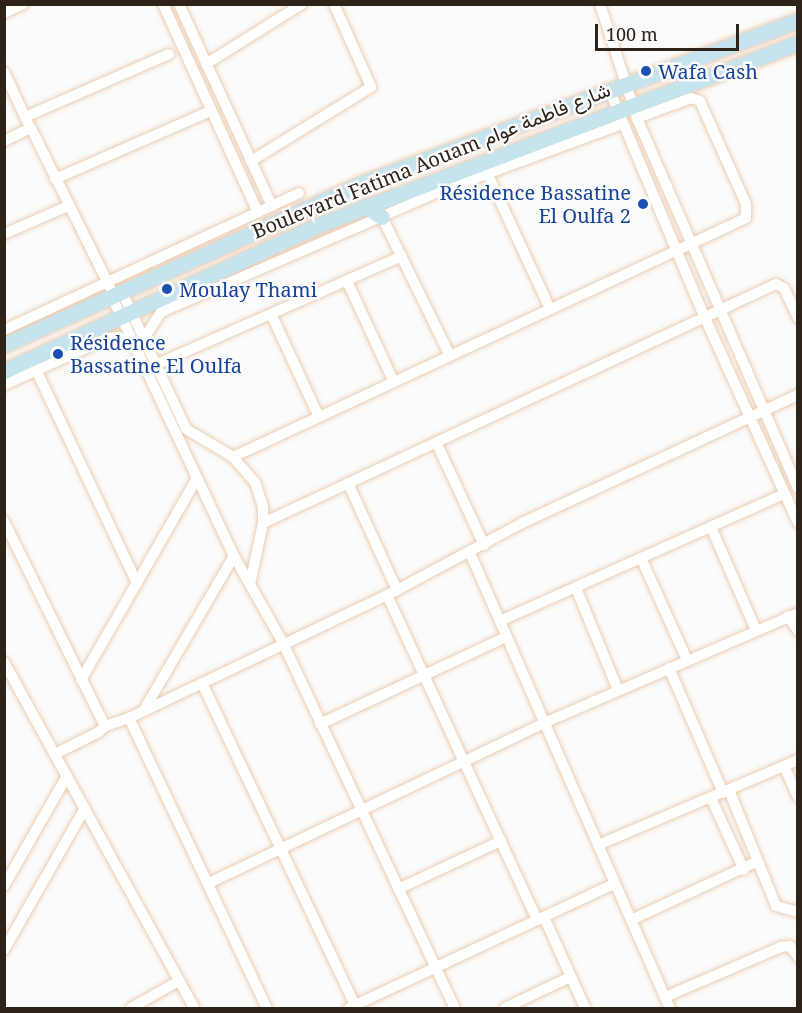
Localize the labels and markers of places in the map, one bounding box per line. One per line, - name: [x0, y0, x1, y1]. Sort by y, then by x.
- place label: Wafa Cash: [658, 59, 758, 83]
- marker: Wafa Cash: [639, 64, 653, 78]
- place label: Résidence Bassatine El Oulfa 2: [439, 180, 631, 227]
- marker: Résidence Bassatine El Oulfa 2: [636, 197, 650, 211]
- place label: Moulay Thami: [179, 277, 317, 301]
- marker: Moulay Thami: [160, 282, 174, 296]
- place label: Résidence Bassatine El Oulfa: [70, 330, 242, 377]
- marker: Résidence Bassatine El Oulfa: [51, 347, 65, 361]

